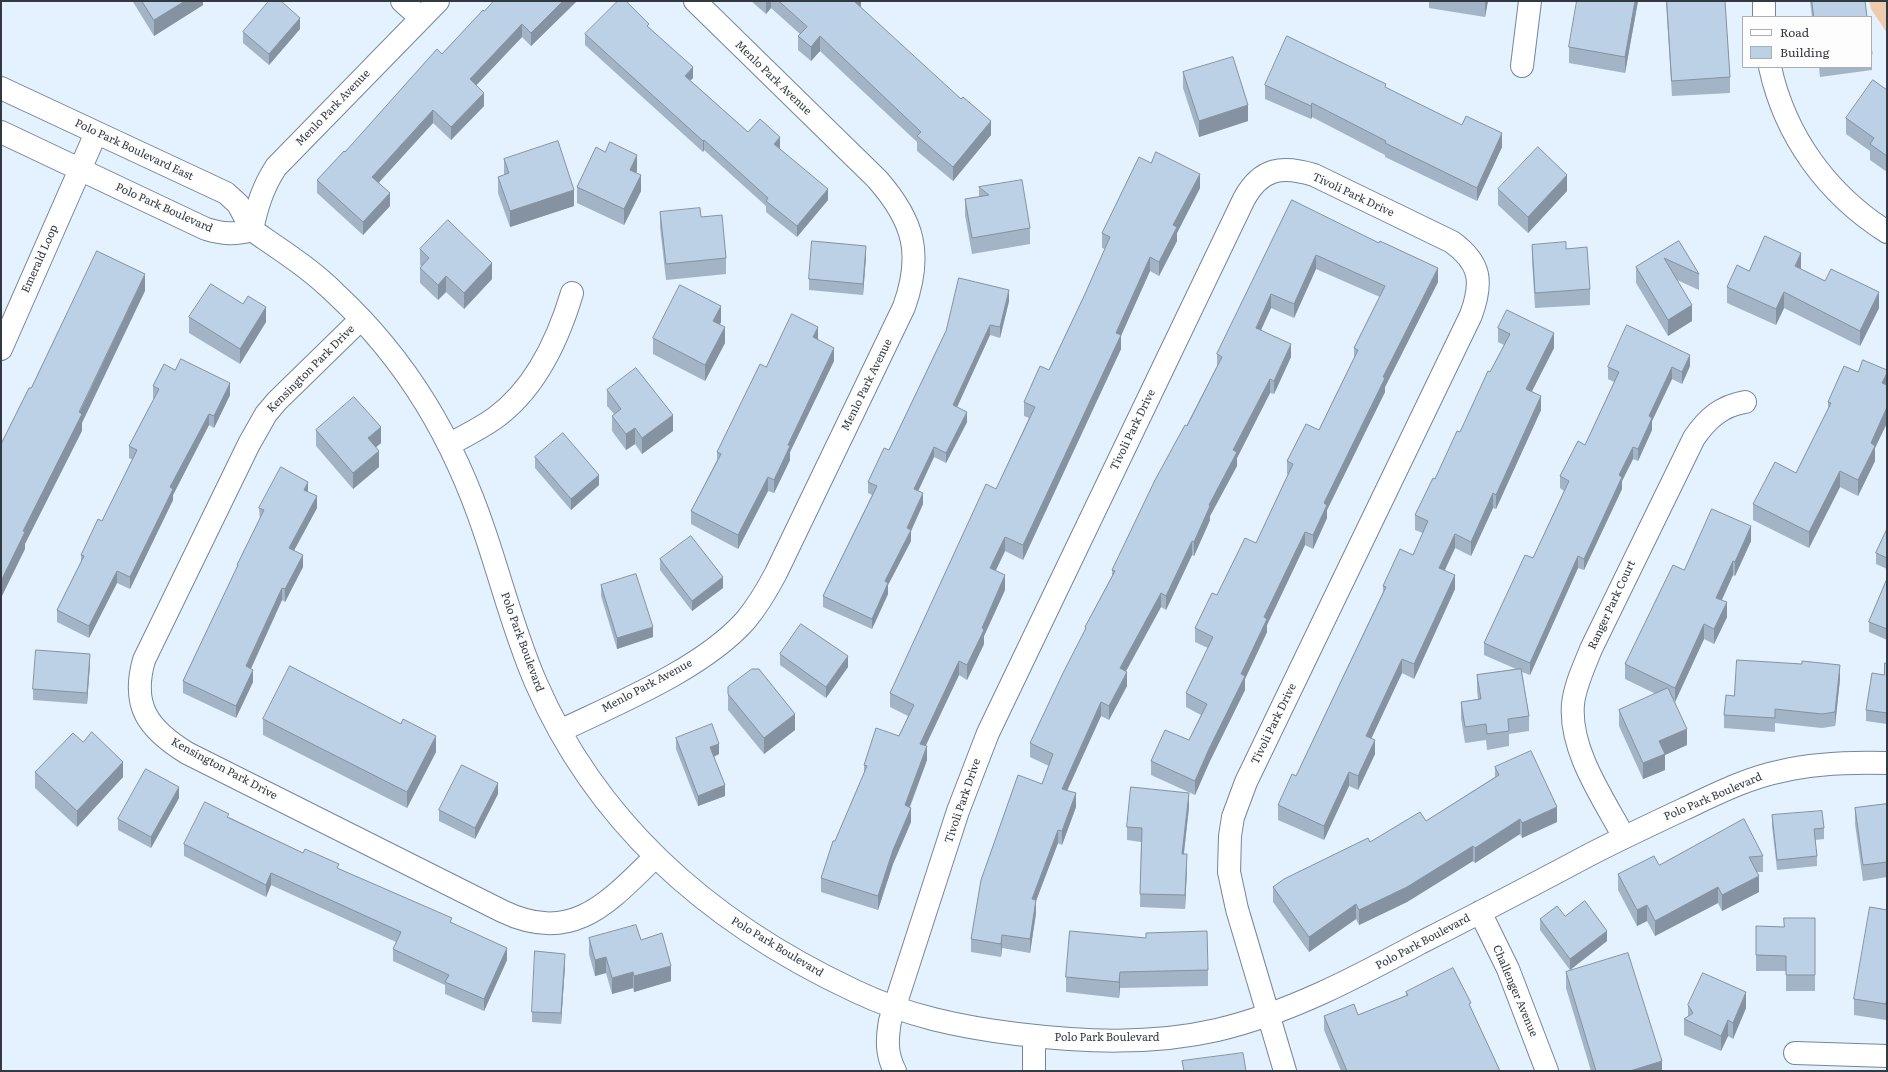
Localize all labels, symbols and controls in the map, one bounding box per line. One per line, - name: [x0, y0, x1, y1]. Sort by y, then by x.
- legend: [1742, 16, 1872, 68]
- text: Road: [1780, 23, 1809, 41]
- street label: Menlo Park Avenue: [732, 38, 814, 118]
- text: Building: [1780, 43, 1829, 61]
- street label: Menlo Park Avenue: [293, 67, 373, 149]
- street label: Polo Park Boulevard East: [73, 117, 195, 183]
- street label: Tivoli Park Drive: [1310, 170, 1396, 220]
- street label: Polo Park Boulevard: [113, 181, 215, 235]
- street label: Emerald Loop: [19, 223, 61, 295]
- street label: Kensington Park Drive: [264, 322, 358, 416]
- street label: Menlo Park Avenue: [839, 337, 895, 433]
- street label: Tivoli Park Drive: [1108, 387, 1158, 473]
- street label: Ranger Park Court: [1586, 558, 1638, 652]
- street label: Polo Park Boulevard: [498, 590, 546, 694]
- street label: Menlo Park Avenue: [599, 656, 695, 716]
- street label: Tivoli Park Drive: [1249, 681, 1299, 767]
- street label: Kensington Park Drive: [169, 735, 279, 803]
- street label: Tivoli Park Drive: [942, 757, 984, 845]
- street label: Polo Park Boulevard: [1662, 770, 1764, 824]
- street label: Polo Park Boulevard: [1373, 911, 1473, 973]
- street label: Polo Park Boulevard: [729, 914, 825, 980]
- street label: Challenger Avenue: [1490, 943, 1540, 1039]
- street label: Polo Park Boulevard: [1054, 1031, 1160, 1045]

